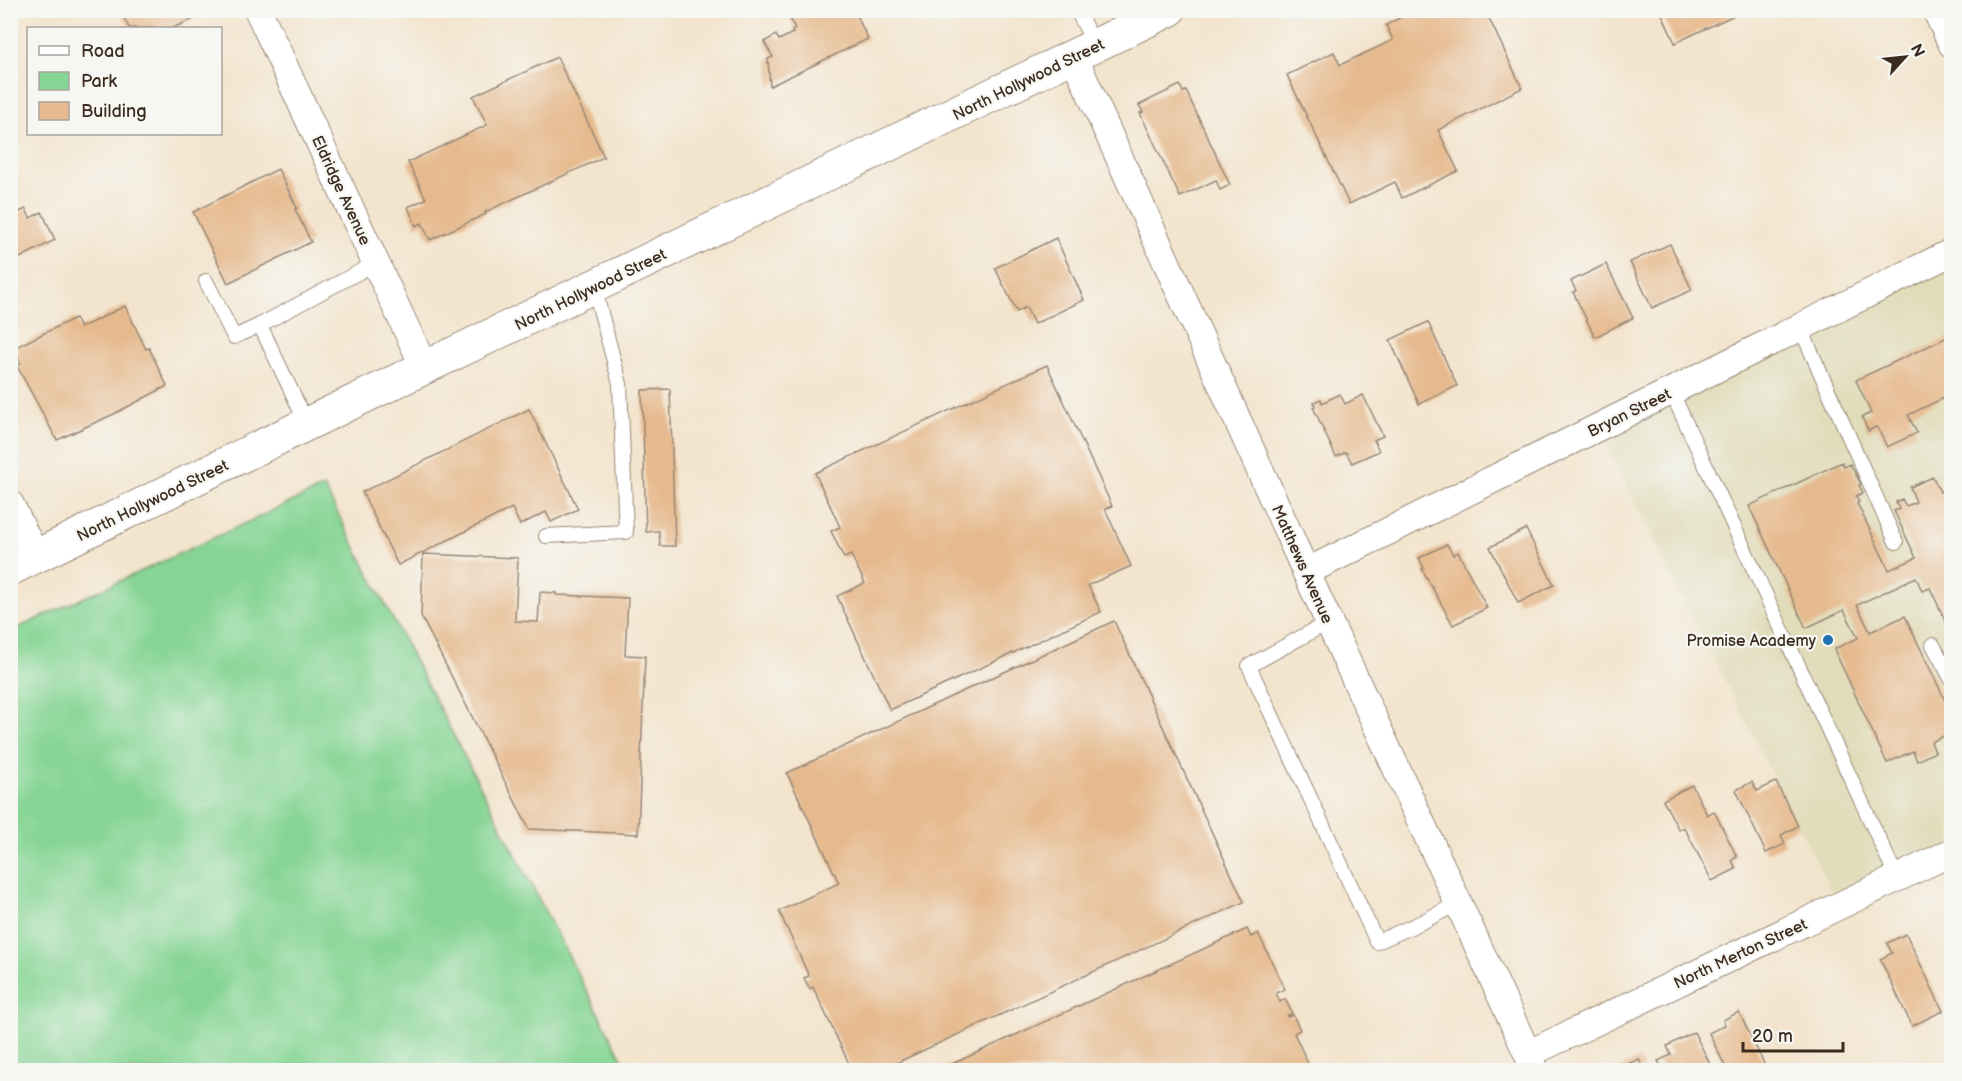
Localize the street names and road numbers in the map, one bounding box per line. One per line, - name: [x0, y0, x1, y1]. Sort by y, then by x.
- street label: North Hollywood Street: [950, 35, 1108, 125]
- street label: Eldridge Avenue: [307, 133, 375, 249]
- street label: North Hollywood Street: [512, 245, 670, 335]
- street label: Bryan Street: [1585, 385, 1675, 442]
- street label: North Hollywood Street: [74, 456, 232, 546]
- street label: Matthews Avenue: [1267, 502, 1336, 627]
- street label: North Merton Street: [1671, 915, 1810, 994]

